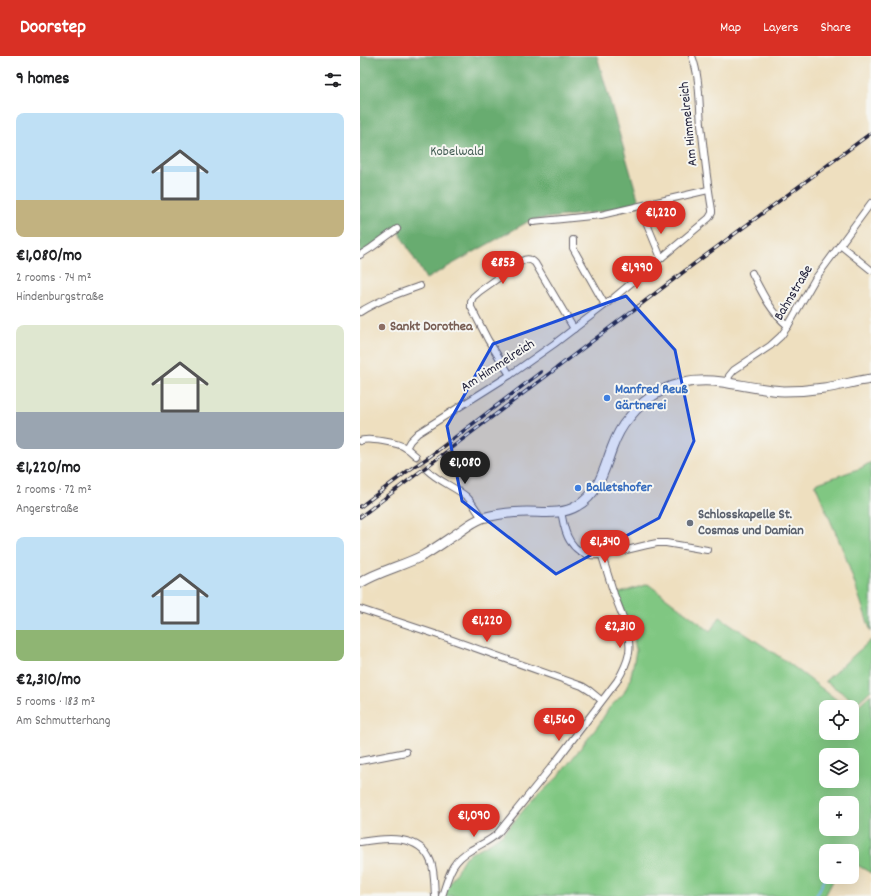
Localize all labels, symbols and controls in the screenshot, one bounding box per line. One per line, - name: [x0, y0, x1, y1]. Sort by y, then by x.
- text: Doorstep: [20, 15, 86, 42]
- text: Map: [720, 18, 741, 38]
- text: Layers: [763, 18, 798, 38]
- text: Share: [820, 18, 851, 38]
- text: 9 homes: [16, 68, 69, 92]
- icon: filters: [322, 69, 344, 91]
- street label: Am Himmelreich: [675, 81, 703, 167]
- icon: home: [144, 139, 216, 211]
- park label: Kobelwald: [430, 142, 484, 162]
- pin: €1,220: [628, 201, 694, 235]
- text: €1,220: [645, 204, 677, 223]
- text: €1,080/mo: [16, 245, 82, 269]
- pin: €853: [479, 251, 527, 285]
- text: €853: [491, 254, 515, 273]
- pin: €1,990: [604, 256, 670, 290]
- text: €1,990: [621, 259, 653, 278]
- street label: Bahnstraße: [770, 261, 818, 325]
- text: 2 rooms · 74 m²: [16, 269, 91, 288]
- text: Hindenburgstraße: [16, 288, 104, 307]
- place label: Sankt Dorothea: [390, 317, 474, 337]
- marker: Sankt Dorothea: [377, 322, 387, 332]
- street label: Am Himmelreich: [457, 334, 539, 398]
- icon: home: [144, 351, 216, 423]
- place label: Manfred Reuß Gärtnerei: [615, 380, 688, 416]
- marker: Manfred Reuß Gärtnerei: [602, 393, 612, 403]
- pin: €1,080: [432, 451, 498, 485]
- text: €1,080: [449, 454, 481, 473]
- text: €1,220/mo: [16, 457, 81, 481]
- place label: Balletshofer: [586, 478, 653, 498]
- text: 2 rooms · 72 m²: [16, 481, 92, 500]
- marker: Balletshofer: [573, 483, 583, 493]
- text: Angerstraße: [16, 500, 78, 519]
- place label: Schlosskapelle St. Cosmas und Damian: [698, 505, 804, 541]
- marker: Schlosskapelle St. Cosmas und Damian: [685, 518, 695, 528]
- pin: €1,340: [572, 530, 638, 564]
- text: €1,340: [590, 533, 620, 552]
- icon: home: [144, 563, 216, 635]
- pin: €1,220: [454, 609, 520, 643]
- text: €1,220: [471, 612, 503, 631]
- pin: €2,310: [587, 615, 653, 649]
- text: €2,310: [604, 618, 636, 637]
- text: €2,310/mo: [16, 669, 81, 693]
- text: 5 rooms · 183 m²: [16, 693, 95, 712]
- map controls: [819, 700, 859, 884]
- button: locate: [819, 700, 859, 740]
- pin: €1,560: [526, 708, 592, 742]
- text: €1,560: [543, 711, 575, 730]
- text: Am Schmutterhang: [16, 712, 110, 731]
- button: layers: [819, 748, 859, 788]
- button: +: [819, 796, 859, 836]
- pin: €1,090: [441, 804, 507, 838]
- text: €1,090: [458, 807, 490, 826]
- button: −: [819, 844, 859, 884]

